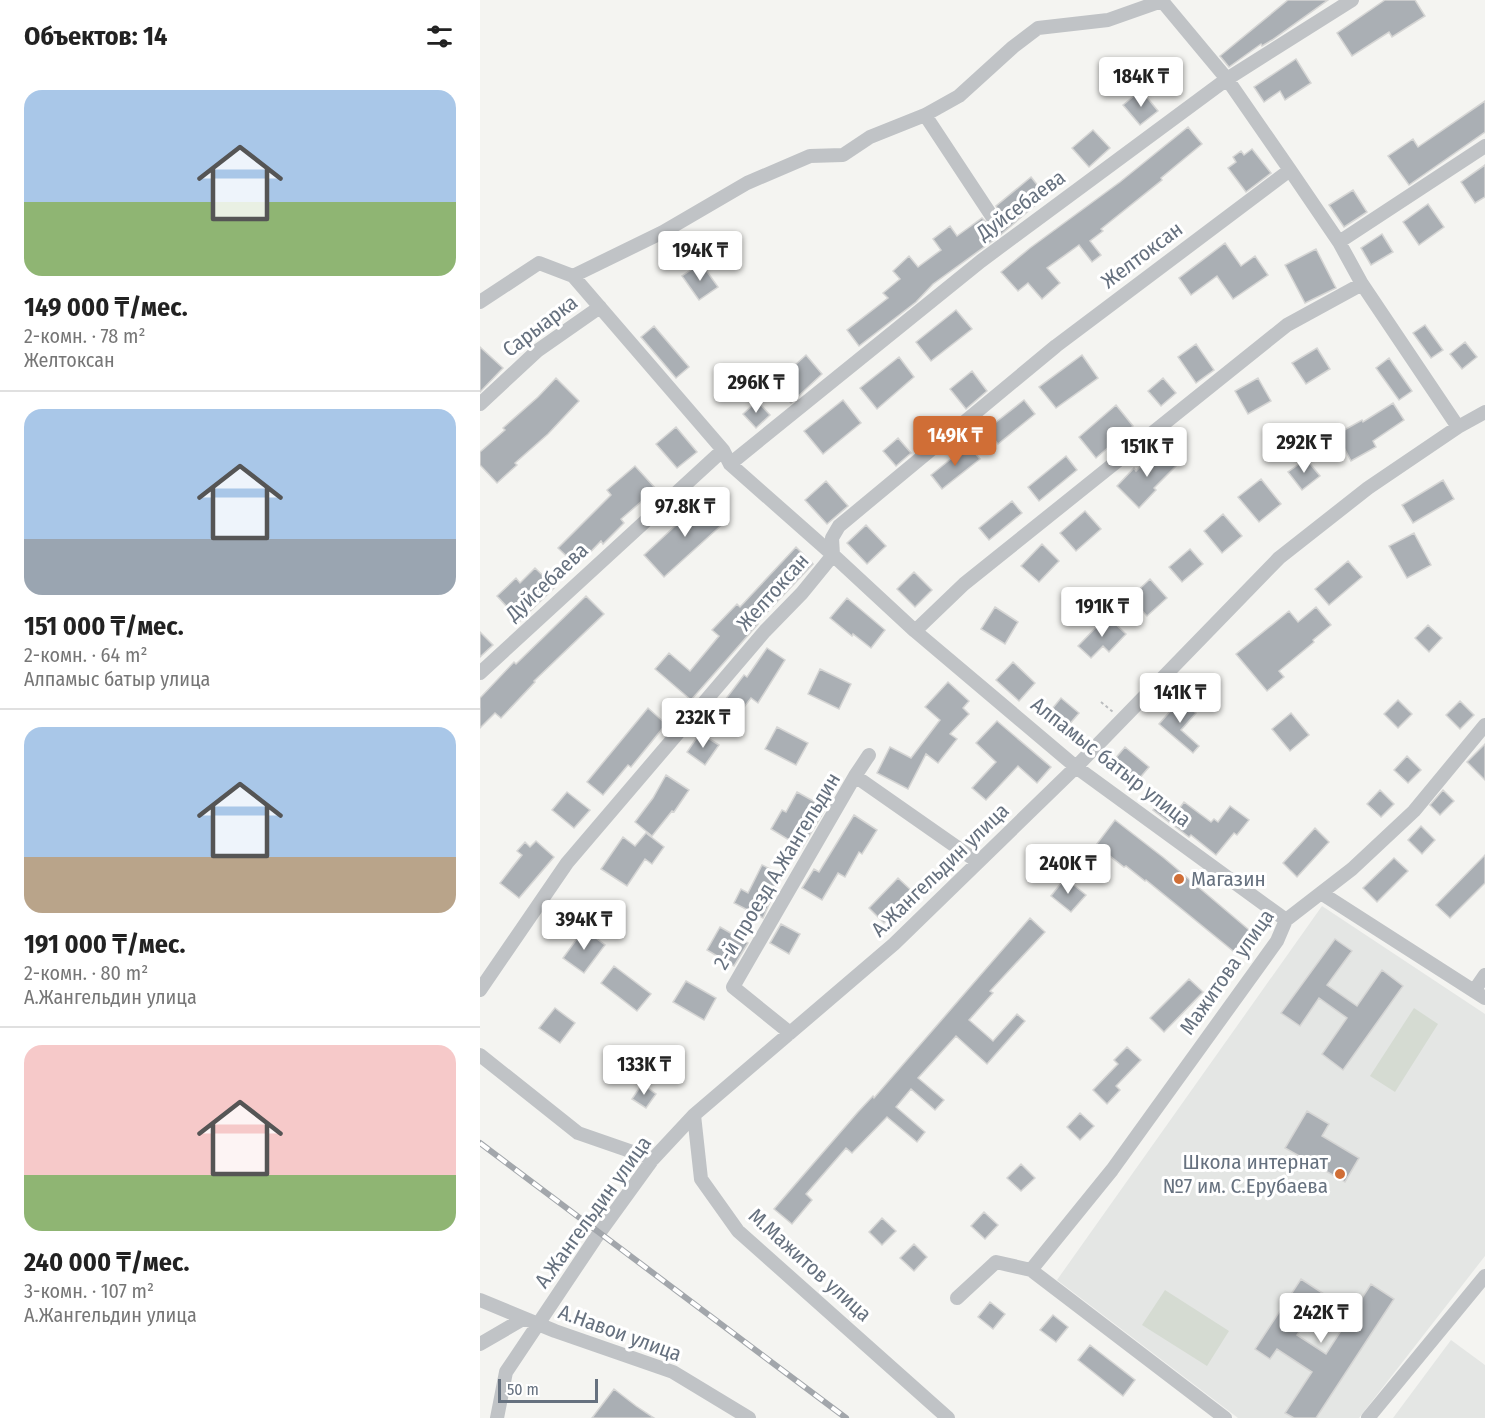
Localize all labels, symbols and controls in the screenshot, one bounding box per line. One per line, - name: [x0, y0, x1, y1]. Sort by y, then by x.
- icon: filters: [423, 20, 456, 53]
- text: Объектов: 14: [24, 21, 167, 52]
- pin: 184K ₸: [1092, 57, 1190, 108]
- text: 184K ₸: [1113, 64, 1169, 88]
- icon: home: [186, 129, 294, 237]
- street label: Дуйсебаева: [971, 164, 1070, 246]
- street label: Желтоксан: [1096, 216, 1188, 294]
- pin: 194K ₸: [651, 231, 749, 282]
- text: 194K ₸: [672, 238, 728, 262]
- street label: Сарыарка: [497, 289, 583, 363]
- text: 149 000 ₸/мес.: [24, 292, 188, 323]
- text: 2-комн. · 78 m²: [24, 324, 146, 348]
- text: Желтоксан: [24, 348, 115, 372]
- pin: 296K ₸: [707, 363, 805, 414]
- text: 296K ₸: [728, 370, 784, 394]
- pin: 149K ₸: [906, 416, 1004, 467]
- text: 149K ₸: [927, 423, 983, 447]
- pin: 292K ₸: [1255, 423, 1353, 474]
- pin: 151K ₸: [1098, 427, 1196, 478]
- text: 292K ₸: [1276, 430, 1332, 454]
- text: 151K ₸: [1121, 434, 1173, 458]
- icon: home: [186, 448, 294, 556]
- pin: 97.8K ₸: [630, 487, 740, 538]
- text: 97.8K ₸: [655, 494, 715, 518]
- street label: Дуйсебаева: [500, 537, 594, 627]
- street label: Желтоксан: [731, 548, 815, 636]
- pin: 191K ₸: [1053, 587, 1151, 638]
- text: 191K ₸: [1075, 594, 1129, 618]
- text: 151 000 ₸/мес.: [24, 611, 184, 642]
- text: 2-комн. · 64 m²: [24, 643, 147, 667]
- text: Алпамыс батыр улица: [24, 667, 210, 691]
- pin: 141K ₸: [1131, 673, 1229, 724]
- text: 141K ₸: [1154, 680, 1206, 704]
- street label: Алпамыс батыр улица: [1026, 692, 1196, 832]
- pin: 232K ₸: [654, 698, 752, 749]
- text: 232K ₸: [676, 705, 730, 729]
- icon: home: [186, 766, 294, 874]
- street label: 2-й проезд А.Жангельдин: [708, 768, 846, 974]
- street label: А.Жангельдин улица: [866, 798, 1014, 942]
- pin: 240K ₸: [1019, 844, 1117, 895]
- text: 240K ₸: [1040, 851, 1096, 875]
- place label: Магазин: [1191, 866, 1266, 892]
- marker: Магазин: [1172, 872, 1186, 886]
- pin: 394K ₸: [535, 900, 633, 951]
- street label: Мажитова улица: [1174, 904, 1280, 1040]
- text: 394K ₸: [556, 907, 612, 931]
- text: 191 000 ₸/мес.: [24, 929, 186, 960]
- text: 2-комн. · 80 m²: [24, 961, 148, 985]
- text: А.Жангельдин улица: [24, 985, 197, 1009]
- pin: 133K ₸: [595, 1045, 693, 1096]
- text: 133K ₸: [617, 1052, 671, 1076]
- icon: home: [186, 1084, 294, 1192]
- street label: А.Жангельдин улица: [529, 1131, 657, 1293]
- place label: Школа интернат №7 им. С.Ерубаева: [1163, 1149, 1328, 1199]
- marker: Школа интернат №7 им. С.Ерубаева: [1333, 1167, 1347, 1181]
- street label: М.Мажитов улица: [743, 1203, 877, 1327]
- text: 240 000 ₸/мес.: [24, 1247, 190, 1278]
- text: 3-комн. · 107 m²: [24, 1279, 154, 1303]
- pin: 242K ₸: [1272, 1293, 1370, 1344]
- street label: А.Навои улица: [555, 1299, 685, 1367]
- text: 242K ₸: [1294, 1300, 1348, 1324]
- text: А.Жангельдин улица: [24, 1303, 197, 1327]
- scale bar: [498, 1376, 598, 1404]
- text: 50 m: [507, 1380, 539, 1399]

